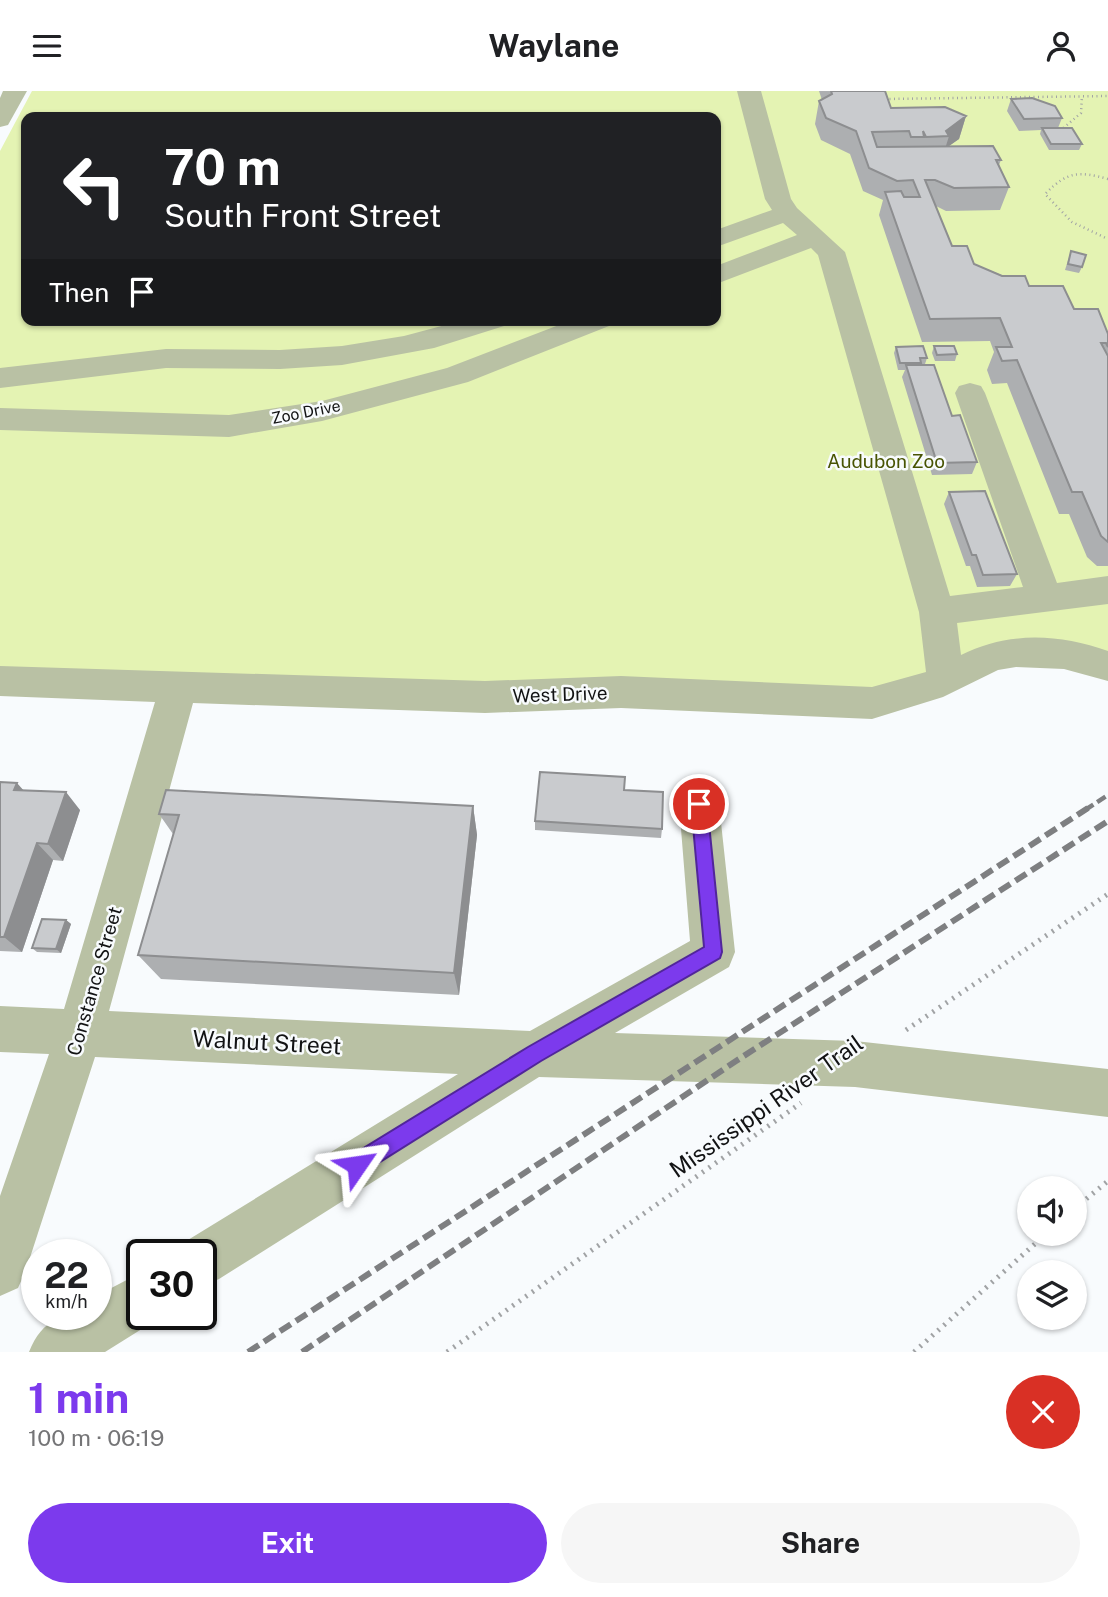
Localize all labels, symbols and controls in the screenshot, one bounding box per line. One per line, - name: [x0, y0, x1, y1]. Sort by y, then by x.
- icon: menu: [28, 27, 66, 65]
- text: Waylane: [489, 27, 619, 64]
- icon: person: [1042, 27, 1080, 65]
- text: 70 m: [164, 138, 281, 196]
- icon: left: [49, 140, 140, 231]
- text: South Front Street: [164, 197, 442, 234]
- icon: arrive: [123, 273, 161, 311]
- text: Then: [49, 277, 109, 308]
- street label: Zoo Drive: [270, 396, 342, 428]
- park label: Audubon Zoo: [827, 450, 945, 472]
- street label: West Drive: [512, 681, 608, 707]
- pin: [669, 774, 729, 834]
- icon: arrive: [680, 785, 718, 823]
- street label: Constance Street: [62, 904, 126, 1058]
- street label: Walnut Street: [192, 1025, 342, 1059]
- street label: Mississippi River Trail: [664, 1029, 868, 1183]
- position arrow: [320, 1128, 394, 1202]
- map controls: [1017, 1176, 1087, 1330]
- button: sound: [1017, 1176, 1087, 1246]
- speed limit sign: 30: [126, 1239, 217, 1330]
- text: 22: [44, 1255, 89, 1296]
- button: layers: [1017, 1260, 1087, 1330]
- text: km/h: [45, 1291, 88, 1312]
- text: 1 min: [28, 1373, 129, 1422]
- button: close: [1006, 1375, 1080, 1449]
- text: 100 m · 06:19: [28, 1424, 164, 1451]
- button: Exit: [28, 1503, 547, 1583]
- button: Share: [561, 1503, 1080, 1583]

